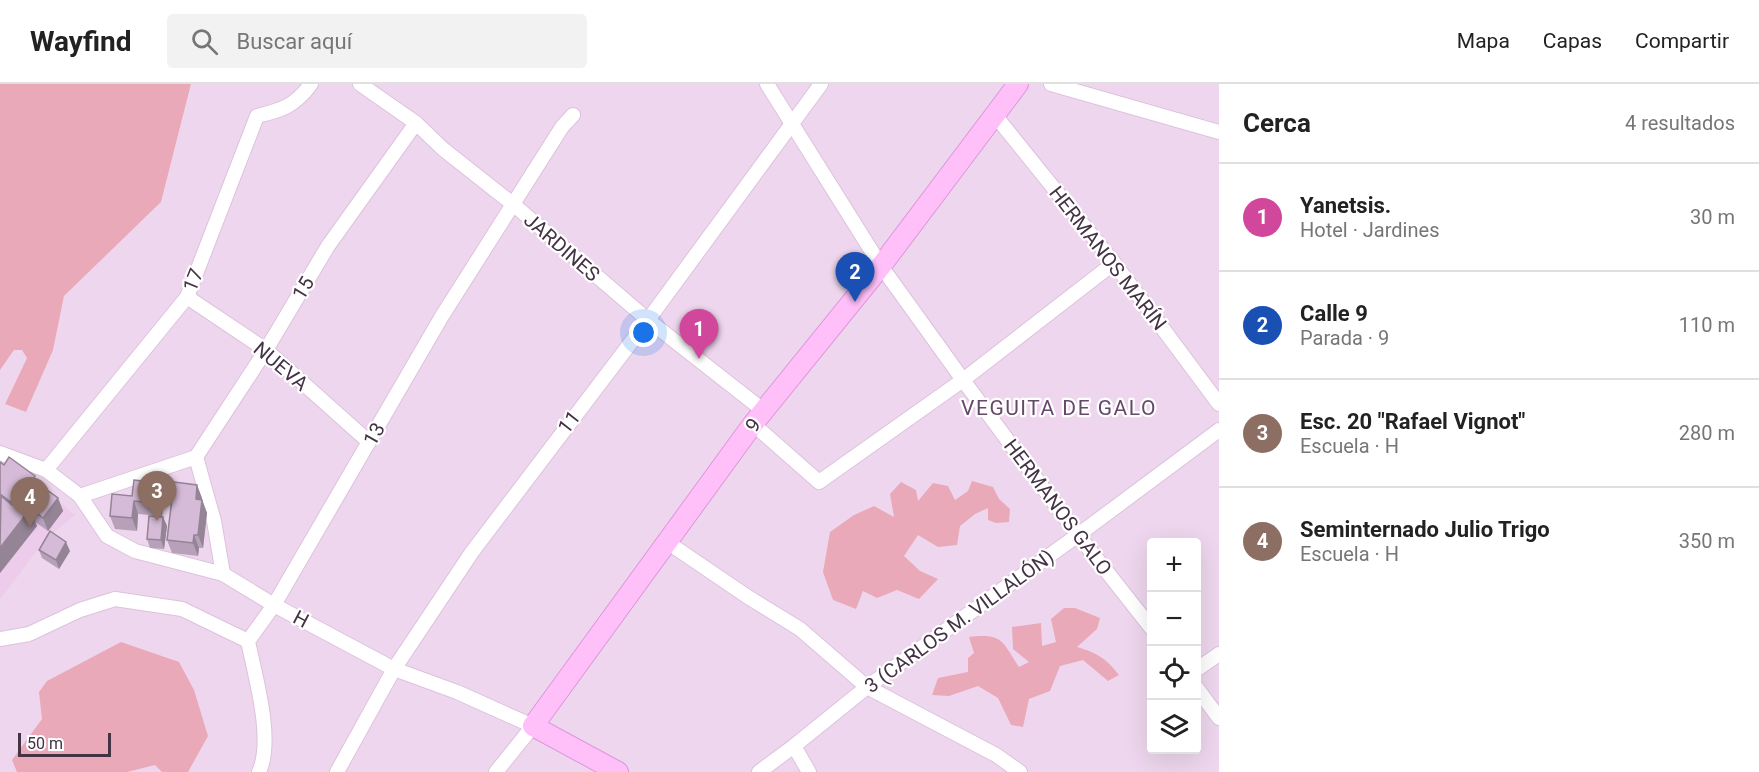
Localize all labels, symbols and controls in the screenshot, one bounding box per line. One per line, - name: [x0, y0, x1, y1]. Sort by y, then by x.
- search box: [167, 14, 587, 68]
- text: Wayfind: [30, 25, 131, 58]
- icon: search: [188, 25, 221, 58]
- text: Buscar aquí: [236, 29, 352, 54]
- text: Mapa: [1457, 29, 1510, 53]
- text: Capas: [1543, 29, 1602, 53]
- text: Compartir: [1635, 29, 1729, 53]
- text: Cerca: [1243, 108, 1311, 138]
- text: 4 resultados: [1625, 111, 1735, 135]
- street label: HERMANOS MARÍN: [1044, 181, 1172, 335]
- text: Yanetsis.: [1300, 193, 1391, 218]
- text: 1: [1257, 205, 1268, 229]
- text: 30 m: [1690, 205, 1735, 229]
- street label: JARDINES: [519, 208, 605, 286]
- text: Hotel · Jardines: [1300, 218, 1439, 242]
- pin: 2: [836, 252, 874, 302]
- street label: 17: [178, 265, 208, 295]
- street label: 15: [287, 272, 319, 304]
- text: Calle 9: [1300, 301, 1368, 326]
- pin: 1: [680, 310, 718, 359]
- text: 2: [1257, 313, 1268, 337]
- text: 110 m: [1679, 313, 1735, 337]
- your location: [629, 318, 658, 347]
- text: Parada · 9: [1300, 326, 1389, 350]
- street label: NUEVA: [249, 336, 313, 396]
- district label: VEGUITA DE GALO: [961, 396, 1157, 420]
- street label: 11: [553, 406, 585, 438]
- text: Esc. 20 "Rafael Vignot": [1300, 409, 1525, 434]
- street label: 9: [740, 413, 766, 437]
- street label: 13: [358, 418, 390, 450]
- text: 3: [1257, 421, 1268, 445]
- text: 280 m: [1679, 421, 1735, 445]
- street label: HERMANOS GALO: [999, 434, 1117, 580]
- text: Escuela · H: [1300, 434, 1399, 458]
- pin: 3: [138, 472, 176, 521]
- pin: 4: [10, 478, 50, 527]
- text: Seminternado Julio Trigo: [1300, 517, 1550, 542]
- text: 4: [1257, 529, 1268, 553]
- text: 350 m: [1679, 529, 1735, 553]
- map controls: [1147, 538, 1201, 754]
- button: +: [1147, 538, 1201, 592]
- text: Escuela · H: [1300, 542, 1399, 566]
- street label: 3 (CARLOS M. VILLALÓN): [860, 544, 1058, 698]
- button: −: [1147, 592, 1201, 646]
- street label: H: [289, 605, 313, 633]
- button: locate: [1147, 646, 1201, 700]
- button: layers: [1147, 700, 1201, 754]
- scale bar: [18, 730, 111, 758]
- text: 50 m: [27, 734, 63, 753]

